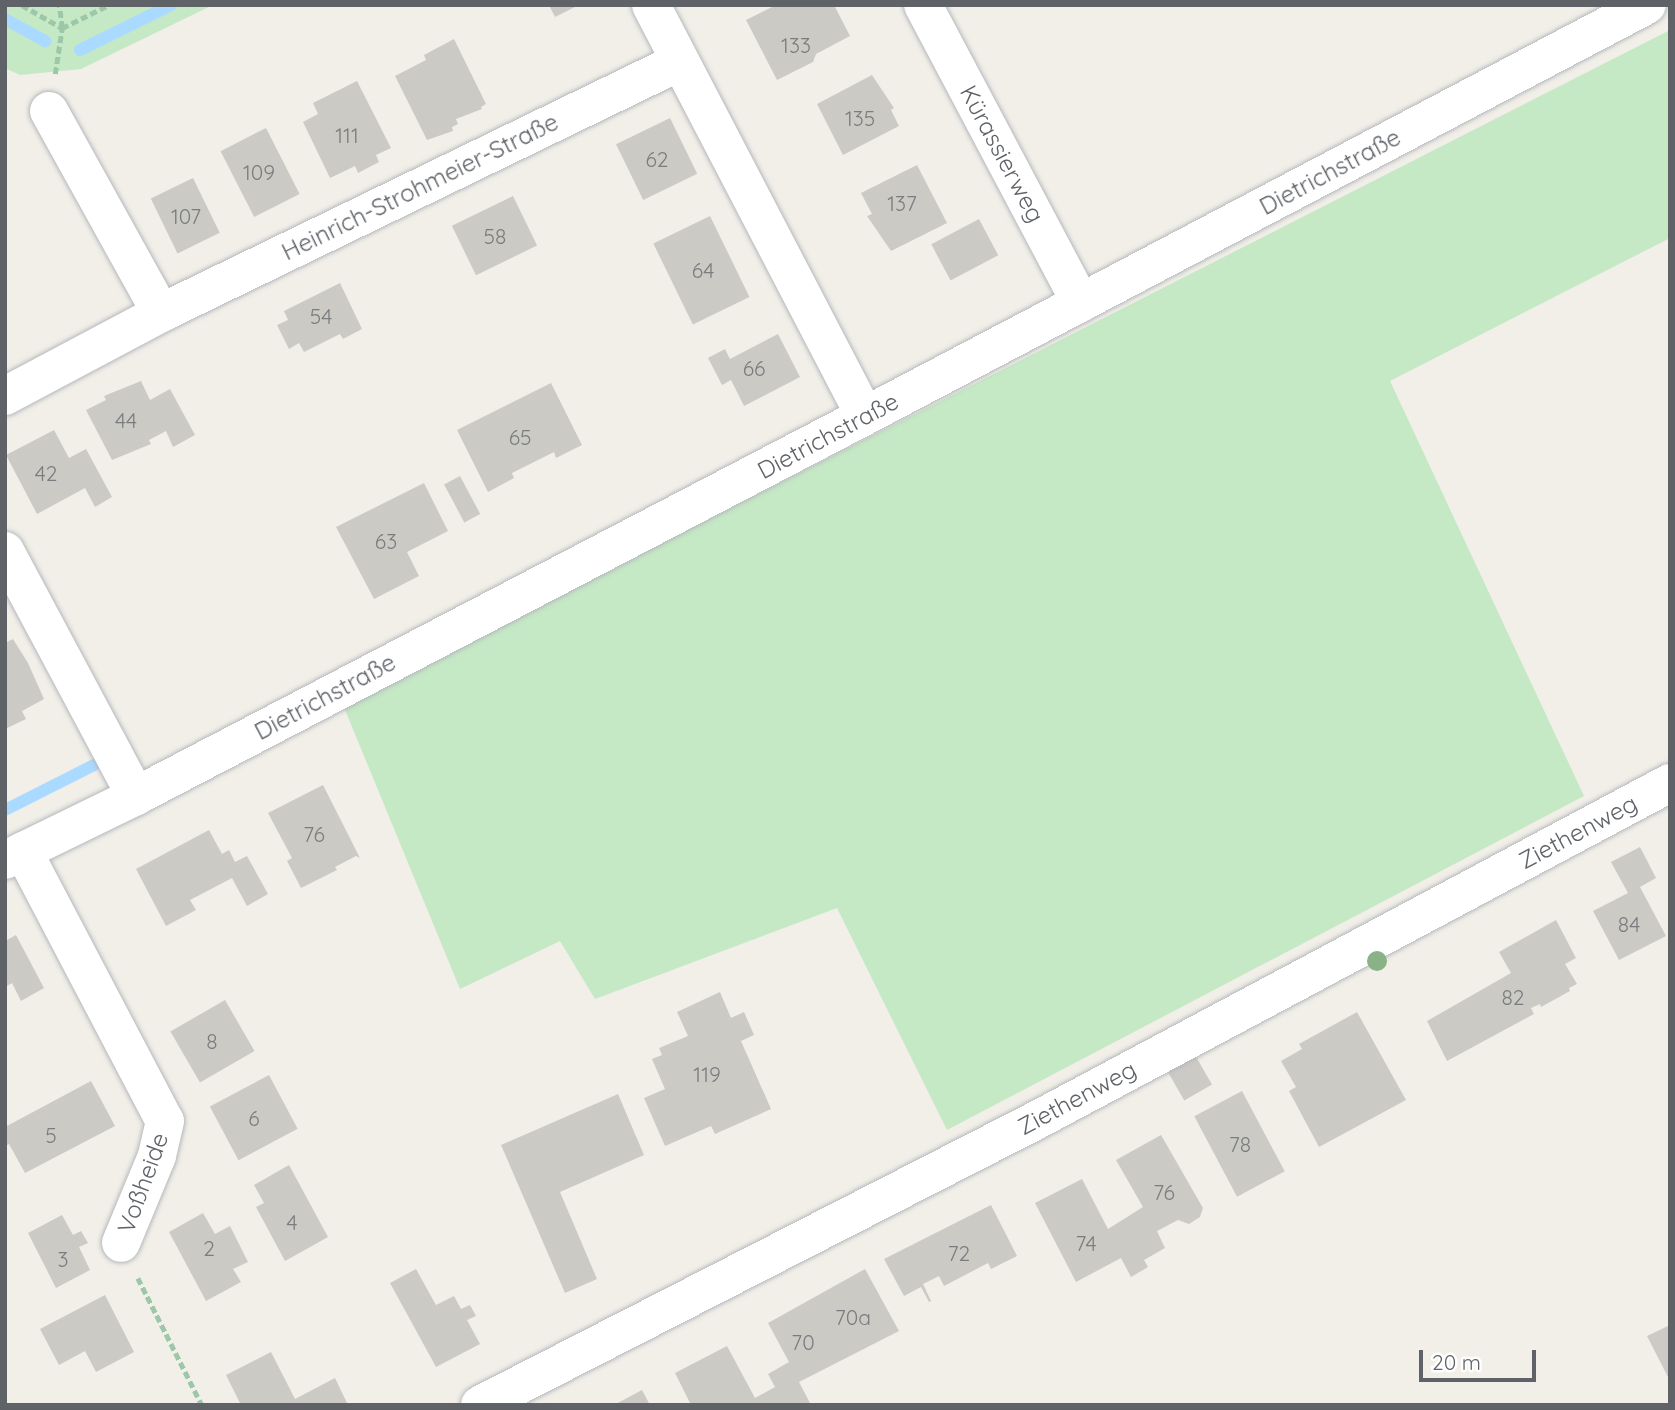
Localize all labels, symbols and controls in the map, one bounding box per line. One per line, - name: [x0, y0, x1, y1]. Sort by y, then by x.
- house number: 133: [781, 32, 811, 58]
- street label: Kürassierweg: [954, 80, 1050, 228]
- house number: 135: [845, 105, 875, 131]
- street label: Heinrich-Strohmeier-Straße: [277, 107, 563, 267]
- house number: 111: [335, 122, 359, 148]
- street label: Dietrichstraße: [1255, 123, 1405, 221]
- house number: 62: [646, 146, 668, 172]
- house number: 109: [243, 159, 275, 185]
- house number: 137: [887, 190, 917, 216]
- house number: 107: [171, 203, 201, 229]
- house number: 58: [484, 223, 506, 249]
- house number: 64: [692, 257, 714, 283]
- house number: 54: [310, 303, 332, 329]
- house number: 66: [743, 355, 765, 381]
- street label: Dietrichstraße: [753, 387, 903, 485]
- house number: 44: [115, 407, 137, 433]
- house number: 65: [509, 424, 531, 450]
- house number: 42: [35, 460, 57, 486]
- house number: 63: [375, 528, 397, 554]
- street label: Dietrichstraße: [250, 648, 400, 746]
- street label: Ziethenweg: [1514, 789, 1642, 875]
- house number: 76: [303, 821, 325, 847]
- house number: 84: [1618, 911, 1640, 937]
- house number: 82: [1502, 984, 1524, 1010]
- house number: 8: [206, 1028, 218, 1054]
- street label: Ziethenweg: [1013, 1055, 1141, 1141]
- house number: 119: [693, 1061, 721, 1087]
- house number: 6: [248, 1105, 260, 1131]
- house number: 5: [45, 1122, 57, 1148]
- street label: Voßheide: [112, 1129, 174, 1237]
- house number: 78: [1229, 1131, 1251, 1157]
- house number: 76: [1153, 1179, 1175, 1205]
- house number: 4: [286, 1209, 298, 1235]
- house number: 74: [1076, 1230, 1096, 1256]
- house number: 2: [203, 1235, 215, 1261]
- house number: 72: [948, 1240, 970, 1266]
- house number: 3: [57, 1246, 69, 1272]
- house number: 70a: [835, 1304, 871, 1330]
- house number: 70: [791, 1329, 815, 1355]
- scale bar: [1423, 1336, 1540, 1380]
- text: 20 m: [1432, 1349, 1481, 1375]

